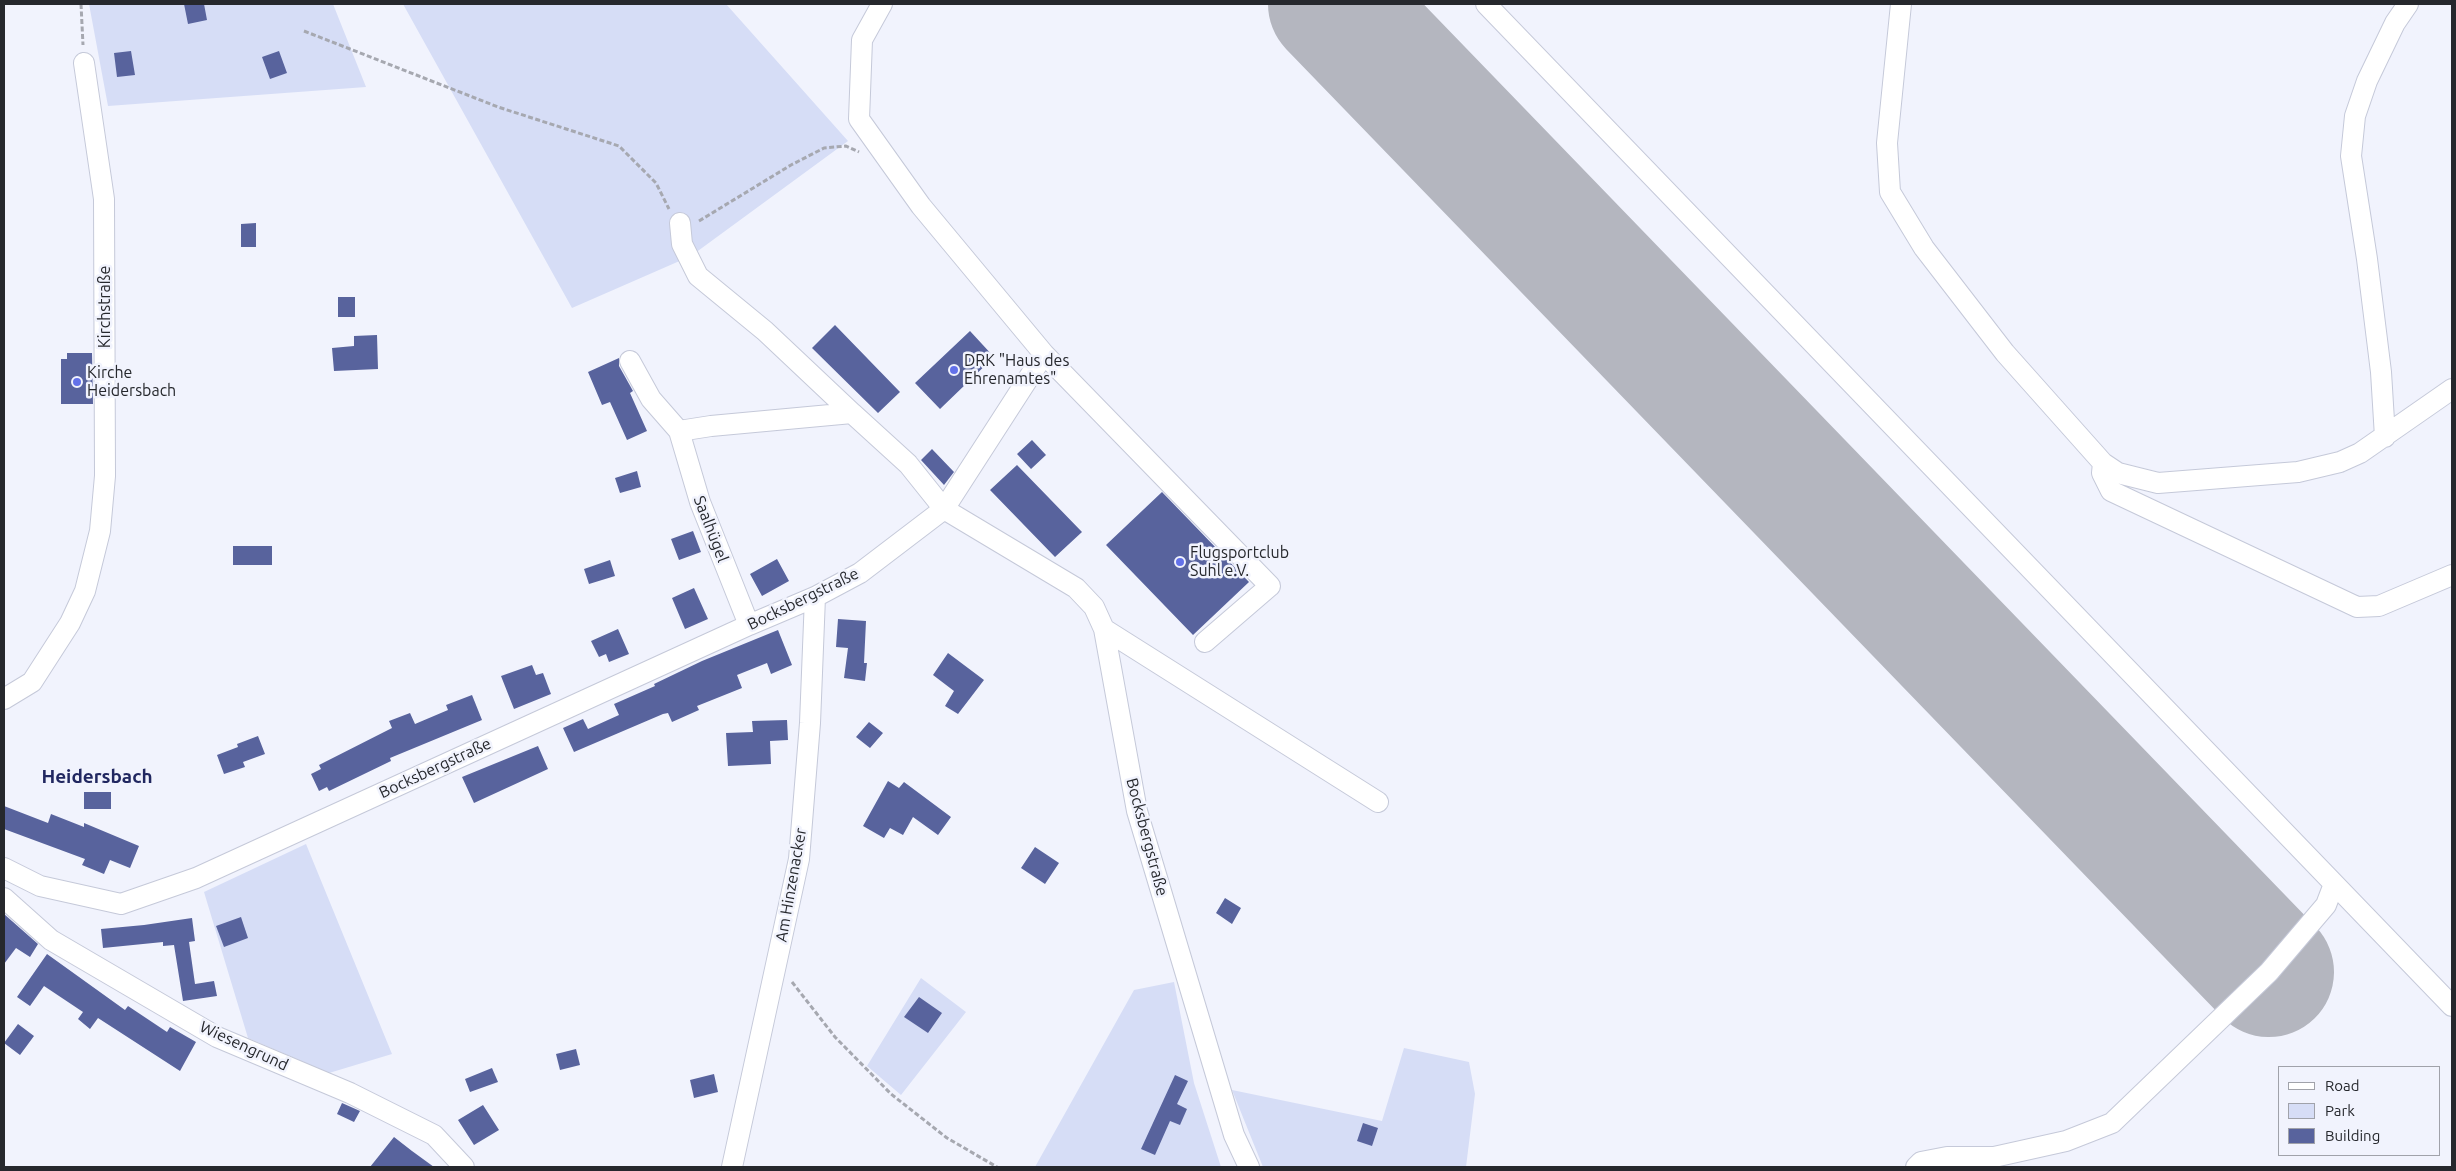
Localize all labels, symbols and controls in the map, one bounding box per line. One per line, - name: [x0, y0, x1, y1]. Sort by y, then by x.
- street label: Kirchstraße: [95, 266, 115, 348]
- place label: DRK "Haus des Ehrenamtes": [964, 351, 1069, 389]
- place label: Kirche Heidersbach: [87, 363, 176, 401]
- marker: DRK "Haus des Ehrenamtes": [948, 364, 960, 376]
- marker: Kirche Heidersbach: [71, 376, 83, 388]
- street label: Saalhügel: [690, 493, 732, 565]
- place label: Flugsportclub Suhl e.V.: [1190, 543, 1289, 581]
- marker: Flugsportclub Suhl e.V.: [1174, 556, 1186, 568]
- street label: Bocksbergstraße: [744, 564, 862, 634]
- street label: Bocksbergstraße: [376, 734, 494, 802]
- district label: Heidersbach: [41, 766, 153, 788]
- street label: Bocksbergstraße: [1122, 776, 1172, 898]
- street label: Am Hinzenacker: [772, 826, 810, 944]
- street label: Wiesengrund: [197, 1017, 291, 1075]
- legend: [2278, 1066, 2441, 1156]
- text: Road: [2325, 1077, 2360, 1094]
- text: Park: [2325, 1102, 2355, 1119]
- text: Building: [2325, 1127, 2380, 1144]

